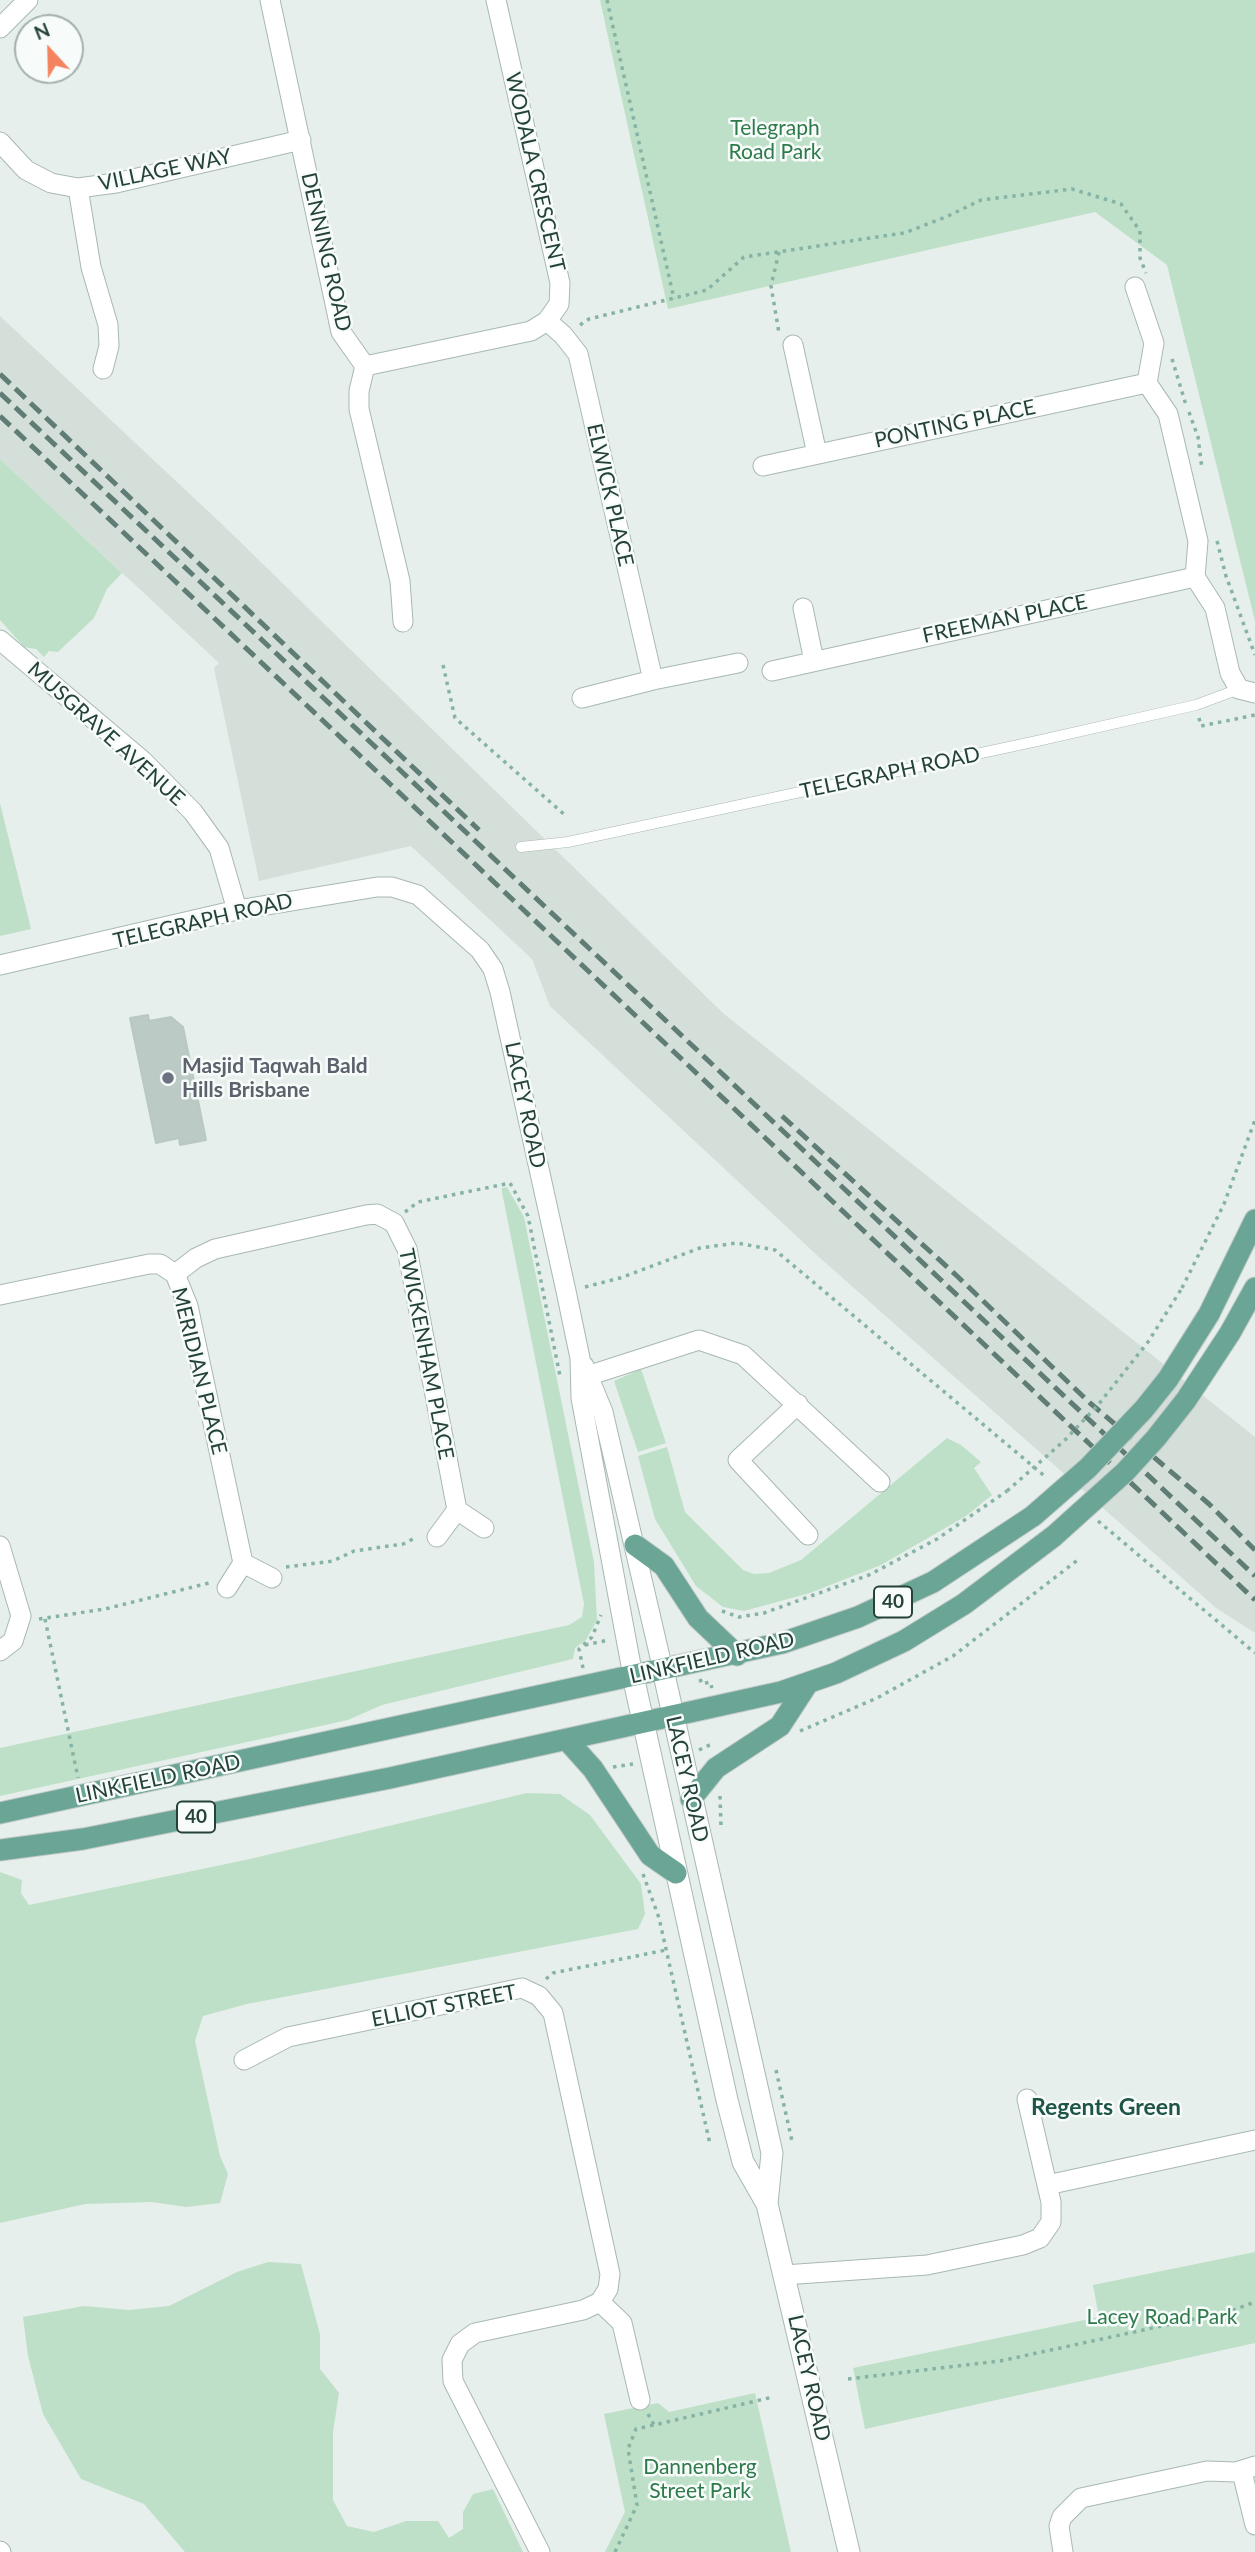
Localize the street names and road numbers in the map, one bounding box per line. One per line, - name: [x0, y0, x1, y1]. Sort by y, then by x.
- street label: WODALA CRESCENT: [500, 70, 570, 274]
- street label: VILLAGE WAY: [96, 144, 234, 196]
- street label: DENNING ROAD: [295, 170, 357, 334]
- street label: PONTING PLACE: [872, 395, 1038, 453]
- street label: ELWICK PLACE: [581, 421, 639, 569]
- street label: FREEMAN PLACE: [920, 589, 1090, 649]
- street label: MUSGRAVE AVENUE: [22, 657, 190, 811]
- street label: TELEGRAPH ROAD: [798, 742, 982, 804]
- street label: TELEGRAPH ROAD: [111, 888, 295, 954]
- street label: LACEY ROAD: [499, 1039, 551, 1171]
- street label: TWICKENHAM PLACE: [393, 1246, 459, 1462]
- street label: MERIDIAN PLACE: [166, 1285, 232, 1457]
- road number: 40: [874, 1586, 912, 1618]
- street label: LINKFIELD ROAD: [627, 1627, 797, 1689]
- street label: LACEY ROAD: [660, 1713, 714, 1845]
- street label: LINKFIELD ROAD: [73, 1749, 243, 1809]
- road number: 40: [177, 1801, 215, 1832]
- street label: ELLIOT STREET: [369, 1980, 519, 2032]
- street label: LACEY ROAD: [782, 2312, 836, 2444]

